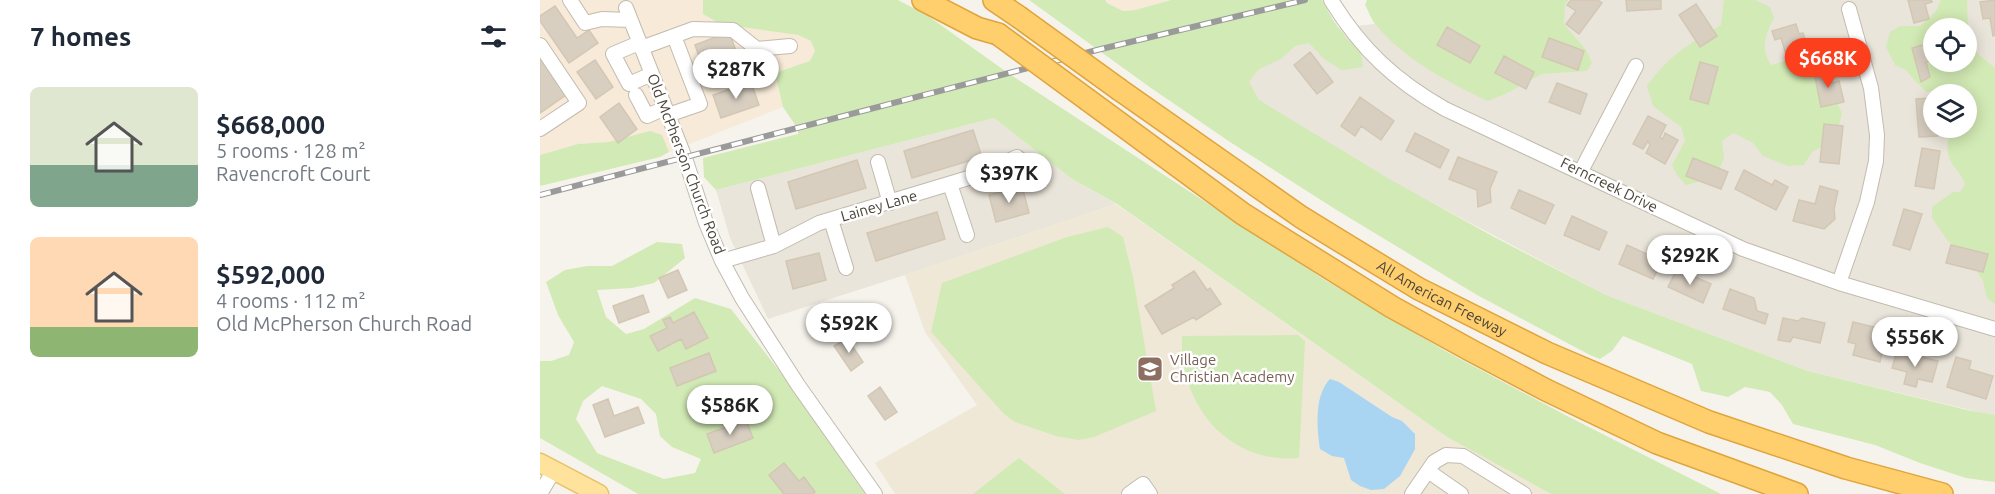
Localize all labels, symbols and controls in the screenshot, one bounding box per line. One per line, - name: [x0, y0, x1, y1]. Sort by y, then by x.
- map controls: [1923, 18, 1977, 138]
- button: locate: [1923, 18, 1977, 72]
- icon: filters: [477, 20, 510, 53]
- text: 7 homes: [30, 22, 131, 51]
- pin: $668K: [1786, 38, 1870, 89]
- text: $668K: [1799, 46, 1857, 69]
- pin: $287K: [694, 49, 778, 100]
- text: $287K: [707, 57, 765, 80]
- street label: Old McPherson Church Road: [644, 71, 729, 257]
- button: layers: [1923, 84, 1977, 138]
- text: $668,000: [216, 110, 325, 139]
- icon: home: [78, 111, 150, 183]
- text: 5 rooms · 128 m²: [216, 139, 366, 162]
- pin: $397K: [967, 153, 1051, 204]
- street label: Ferncreek Drive: [1558, 154, 1661, 215]
- text: $397K: [980, 161, 1038, 184]
- text: Ravencroft Court: [216, 162, 370, 185]
- street label: Lainey Lane: [839, 186, 919, 225]
- pin: $292K: [1648, 235, 1732, 286]
- text: $292K: [1661, 243, 1719, 266]
- street label: All American Freeway: [1374, 257, 1510, 340]
- text: $592,000: [216, 260, 325, 289]
- icon: home: [78, 261, 150, 333]
- text: 4 rooms · 112 m²: [216, 289, 366, 312]
- pin: $592K: [807, 303, 891, 354]
- text: $592K: [820, 311, 878, 334]
- text: Old McPherson Church Road: [216, 312, 472, 335]
- pin: $556K: [1873, 317, 1957, 368]
- text: $556K: [1886, 325, 1944, 348]
- place label: Village Christian Academy: [1170, 351, 1294, 385]
- school or university icon: Village Christian Academy: [1135, 354, 1165, 384]
- pin: $586K: [688, 385, 772, 436]
- text: $586K: [701, 393, 759, 416]

